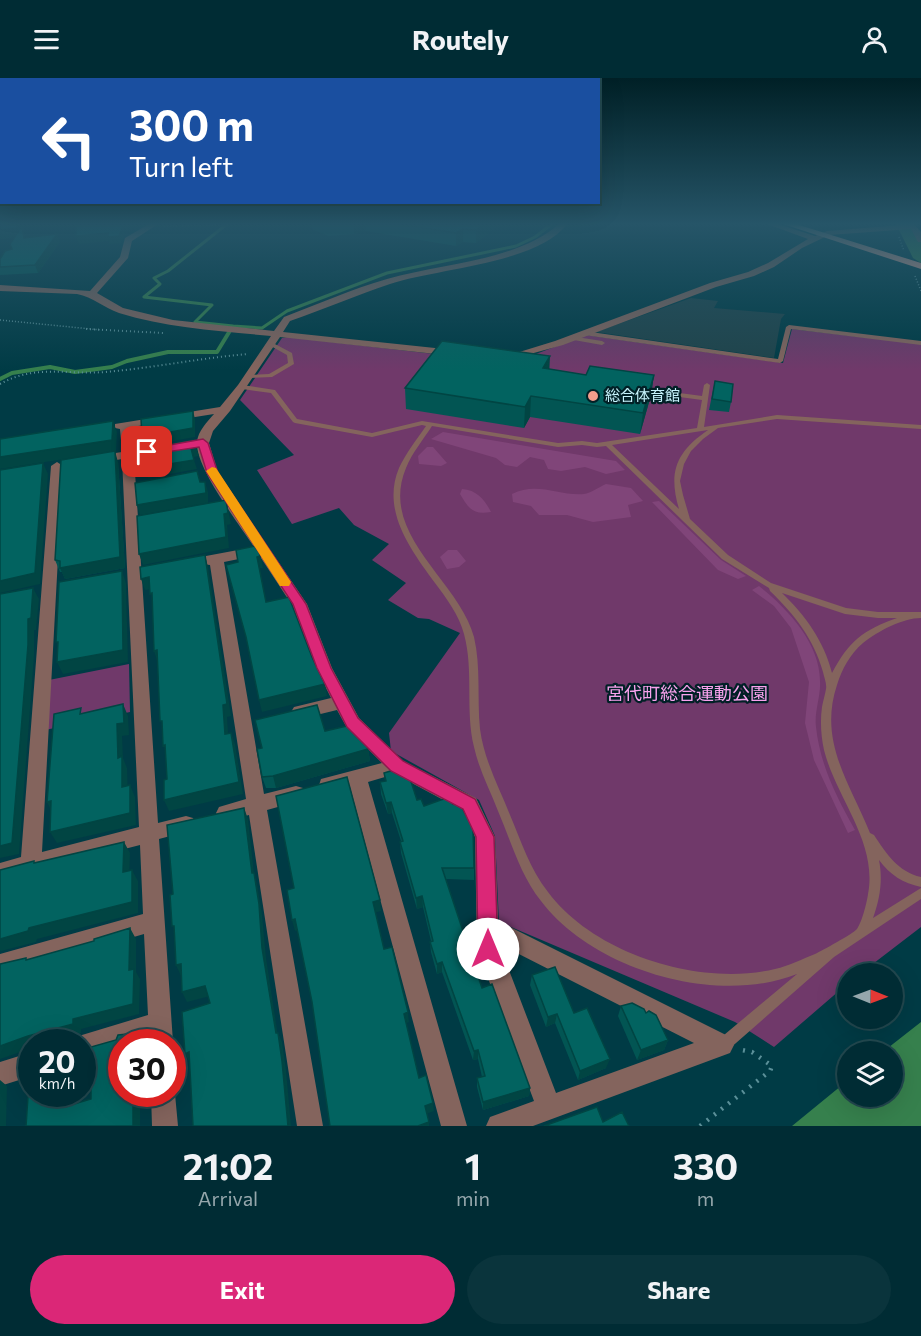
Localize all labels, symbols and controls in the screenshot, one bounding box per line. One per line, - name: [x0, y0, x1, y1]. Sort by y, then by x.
- icon: menu: [30, 23, 63, 56]
- text: Routely: [412, 23, 509, 56]
- icon: person: [858, 23, 891, 56]
- text: 300 m: [129, 98, 254, 150]
- icon: left: [30, 102, 108, 180]
- text: Turn left: [129, 150, 233, 183]
- place label: 総合体育館: [605, 386, 680, 404]
- marker: 総合体育館: [586, 389, 600, 403]
- pin: [121, 426, 172, 477]
- icon: arrive: [130, 435, 163, 468]
- park label: 宮代町総合運動公園: [606, 682, 768, 704]
- position arrow: [456, 917, 520, 981]
- north arrow: [837, 963, 903, 1029]
- map controls: [837, 963, 903, 1107]
- speed limit sign: 30: [108, 1029, 186, 1107]
- button: layers: [837, 1041, 903, 1107]
- text: 20: [39, 1042, 75, 1079]
- text: km/h: [39, 1074, 75, 1092]
- text: 21:02: [183, 1143, 273, 1187]
- text: 1: [465, 1143, 481, 1187]
- text: 330: [673, 1143, 738, 1187]
- text: Arrival: [198, 1186, 258, 1210]
- text: min: [456, 1186, 490, 1210]
- text: m: [697, 1186, 714, 1210]
- button: Exit: [30, 1255, 455, 1324]
- button: Share: [467, 1255, 891, 1324]

